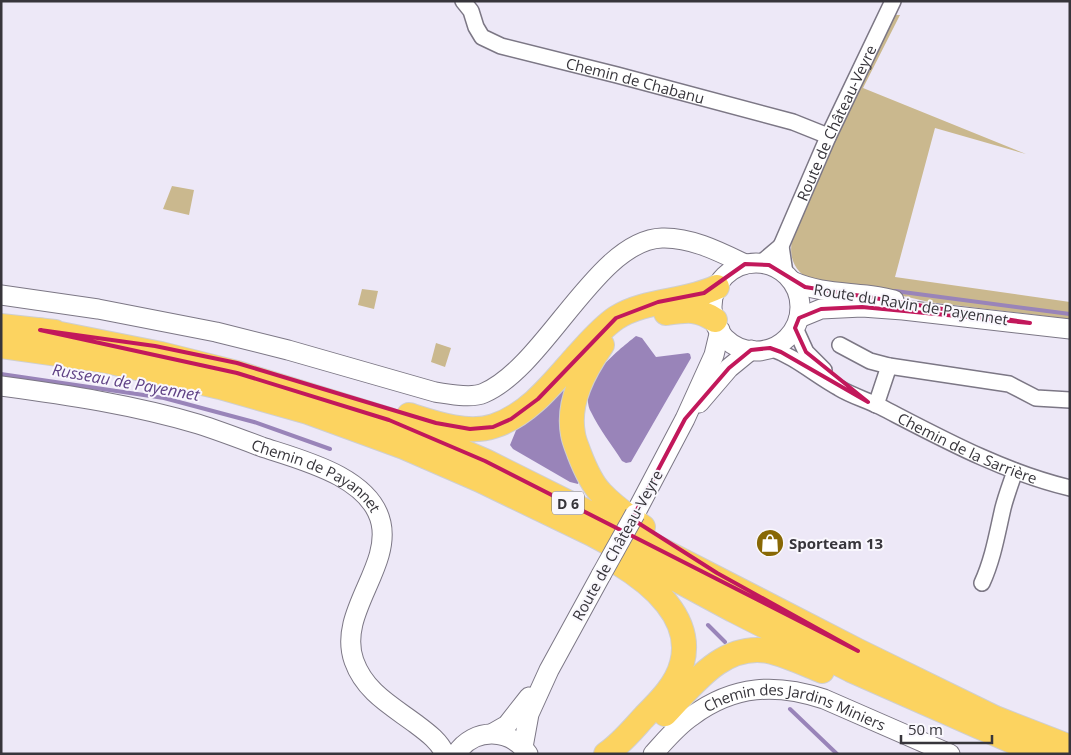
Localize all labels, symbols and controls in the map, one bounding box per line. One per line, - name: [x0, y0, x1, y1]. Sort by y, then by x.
- street label: Route de Château-Veyre: [792, 42, 881, 204]
- street label: Chemin de Chabanu: [564, 53, 707, 108]
- street label: Route du Ravin de Payennet: [812, 279, 1010, 329]
- water label: Russeau de Payennet: [51, 358, 202, 406]
- street label: Chemin de la Sarrière: [894, 407, 1040, 488]
- street label: Chemin de Payannet: [249, 434, 386, 516]
- street label: Route de Château-Veyre: [567, 466, 667, 624]
- road number: D 6: [552, 492, 584, 514]
- shop icon: Sporteam 13: [755, 528, 785, 558]
- place label: Sporteam 13: [789, 533, 883, 553]
- street label: Chemin des Jardins Miniers: [700, 679, 889, 735]
- scale bar: [901, 712, 992, 744]
- text: 50 m: [908, 719, 943, 739]

